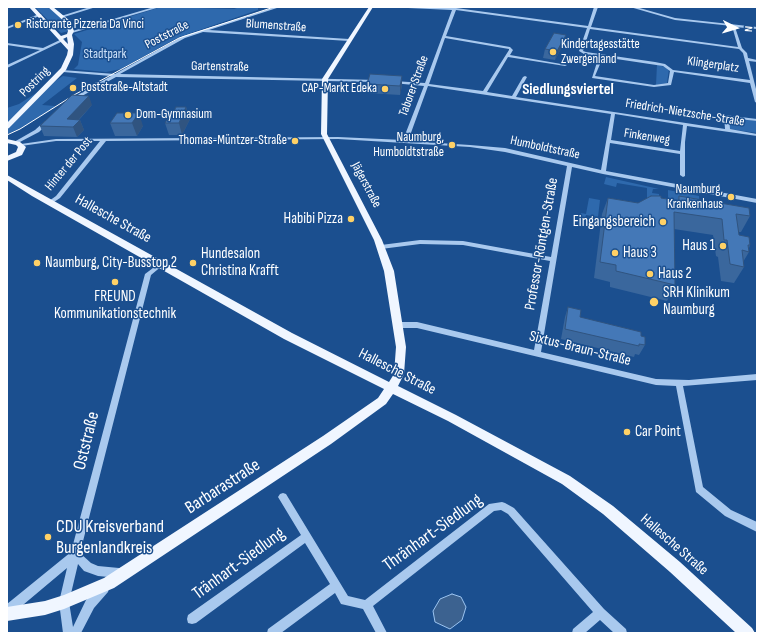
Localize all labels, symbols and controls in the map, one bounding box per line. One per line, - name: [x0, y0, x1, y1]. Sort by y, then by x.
- north arrow: [716, 8, 756, 48]
- street label: Blumenstraße: [245, 16, 307, 36]
- place label: Ristorante Pizzeria Da Vinci: [26, 17, 144, 33]
- street label: Poststraße: [142, 17, 192, 53]
- marker: Ristorante Pizzeria Da Vinci: [13, 20, 23, 30]
- text: N: [742, 26, 755, 33]
- place label: Kindertagesstätte Zwergenland: [561, 37, 640, 68]
- park label: Stadtpark: [84, 47, 126, 63]
- marker: Kindertagesstätte Zwergenland: [548, 47, 558, 57]
- street label: Taborer Straße: [396, 53, 432, 119]
- street label: Klingerplatz: [686, 54, 740, 76]
- street label: Gartenstraße: [191, 59, 249, 75]
- street label: Postring: [17, 64, 53, 100]
- place label: Poststraße-Altstadt: [81, 80, 168, 96]
- district label: Siedlungsviertel: [522, 80, 614, 100]
- place label: CAP-Markt Edeka: [301, 81, 377, 97]
- marker: Poststraße-Altstadt: [68, 83, 78, 93]
- marker: CAP-Markt Edeka: [380, 84, 390, 94]
- street label: Friedrich-Nietzsche-Straße: [624, 96, 746, 130]
- place label: Dom-Gymnasium: [136, 107, 212, 123]
- marker: Dom-Gymnasium: [123, 110, 133, 120]
- street label: Finkenweg: [623, 126, 671, 148]
- place label: Naumburg, Humboldtstraße: [373, 130, 444, 161]
- place label: Thomas-Müntzer-Straße: [178, 133, 287, 149]
- street label: Humboldtstraße: [509, 133, 581, 163]
- street label: Hinter der Post: [42, 134, 96, 194]
- marker: Thomas-Müntzer-Straße: [290, 136, 300, 146]
- marker: Naumburg, Humboldtstraße: [447, 140, 457, 150]
- street label: Jägerstraße: [348, 160, 384, 210]
- street label: Professor-Röntgen-Straße: [521, 176, 563, 312]
- place label: Naumburg, Krankenhaus: [667, 182, 723, 213]
- street label: Hallesche Straße: [72, 191, 154, 247]
- marker: Naumburg, Krankenhaus: [726, 192, 736, 202]
- place label: Habibi Pizza: [284, 210, 343, 228]
- place label: Eingangsbereich: [573, 213, 655, 231]
- marker: Habibi Pizza: [346, 214, 356, 224]
- marker: Eingangsbereich: [658, 217, 668, 227]
- place label: Haus 1: [682, 237, 715, 255]
- marker: Haus 1: [718, 241, 728, 251]
- place label: Haus 3: [623, 244, 657, 262]
- place label: Hundesalon Christina Krafft: [201, 245, 279, 280]
- marker: Haus 3: [610, 248, 620, 258]
- place label: Naumburg, City-Busstop 2: [45, 254, 177, 272]
- marker: Naumburg, City-Busstop 2: [32, 258, 42, 268]
- marker: Hundesalon Christina Krafft: [188, 258, 198, 268]
- place label: Haus 2: [658, 265, 692, 283]
- marker: Haus 2: [645, 269, 655, 279]
- marker: FREUND Kommunikationstechnik: [110, 277, 120, 287]
- place label: SRH Klinikum Naumburg: [663, 284, 730, 319]
- place label: FREUND Kommunikationstechnik: [54, 288, 176, 323]
- marker: SRH Klinikum Naumburg: [648, 296, 660, 308]
- street label: Sixtus-Braun-Straße: [527, 328, 633, 370]
- street label: Hallesche Straße: [355, 345, 439, 399]
- street label: Oststraße: [69, 410, 105, 472]
- place label: Car Point: [635, 423, 681, 441]
- marker: Car Point: [622, 427, 632, 437]
- street label: Barbarastraße: [182, 455, 264, 519]
- street label: Thränhart-Siedlung: [379, 490, 487, 576]
- street label: Hallesche Straße: [636, 511, 712, 579]
- place label: CDU Kreisverband Burgenlandkreis: [56, 516, 164, 558]
- street label: Tränhart-Siedlung: [189, 523, 289, 605]
- marker: CDU Kreisverband Burgenlandkreis: [43, 532, 53, 542]

